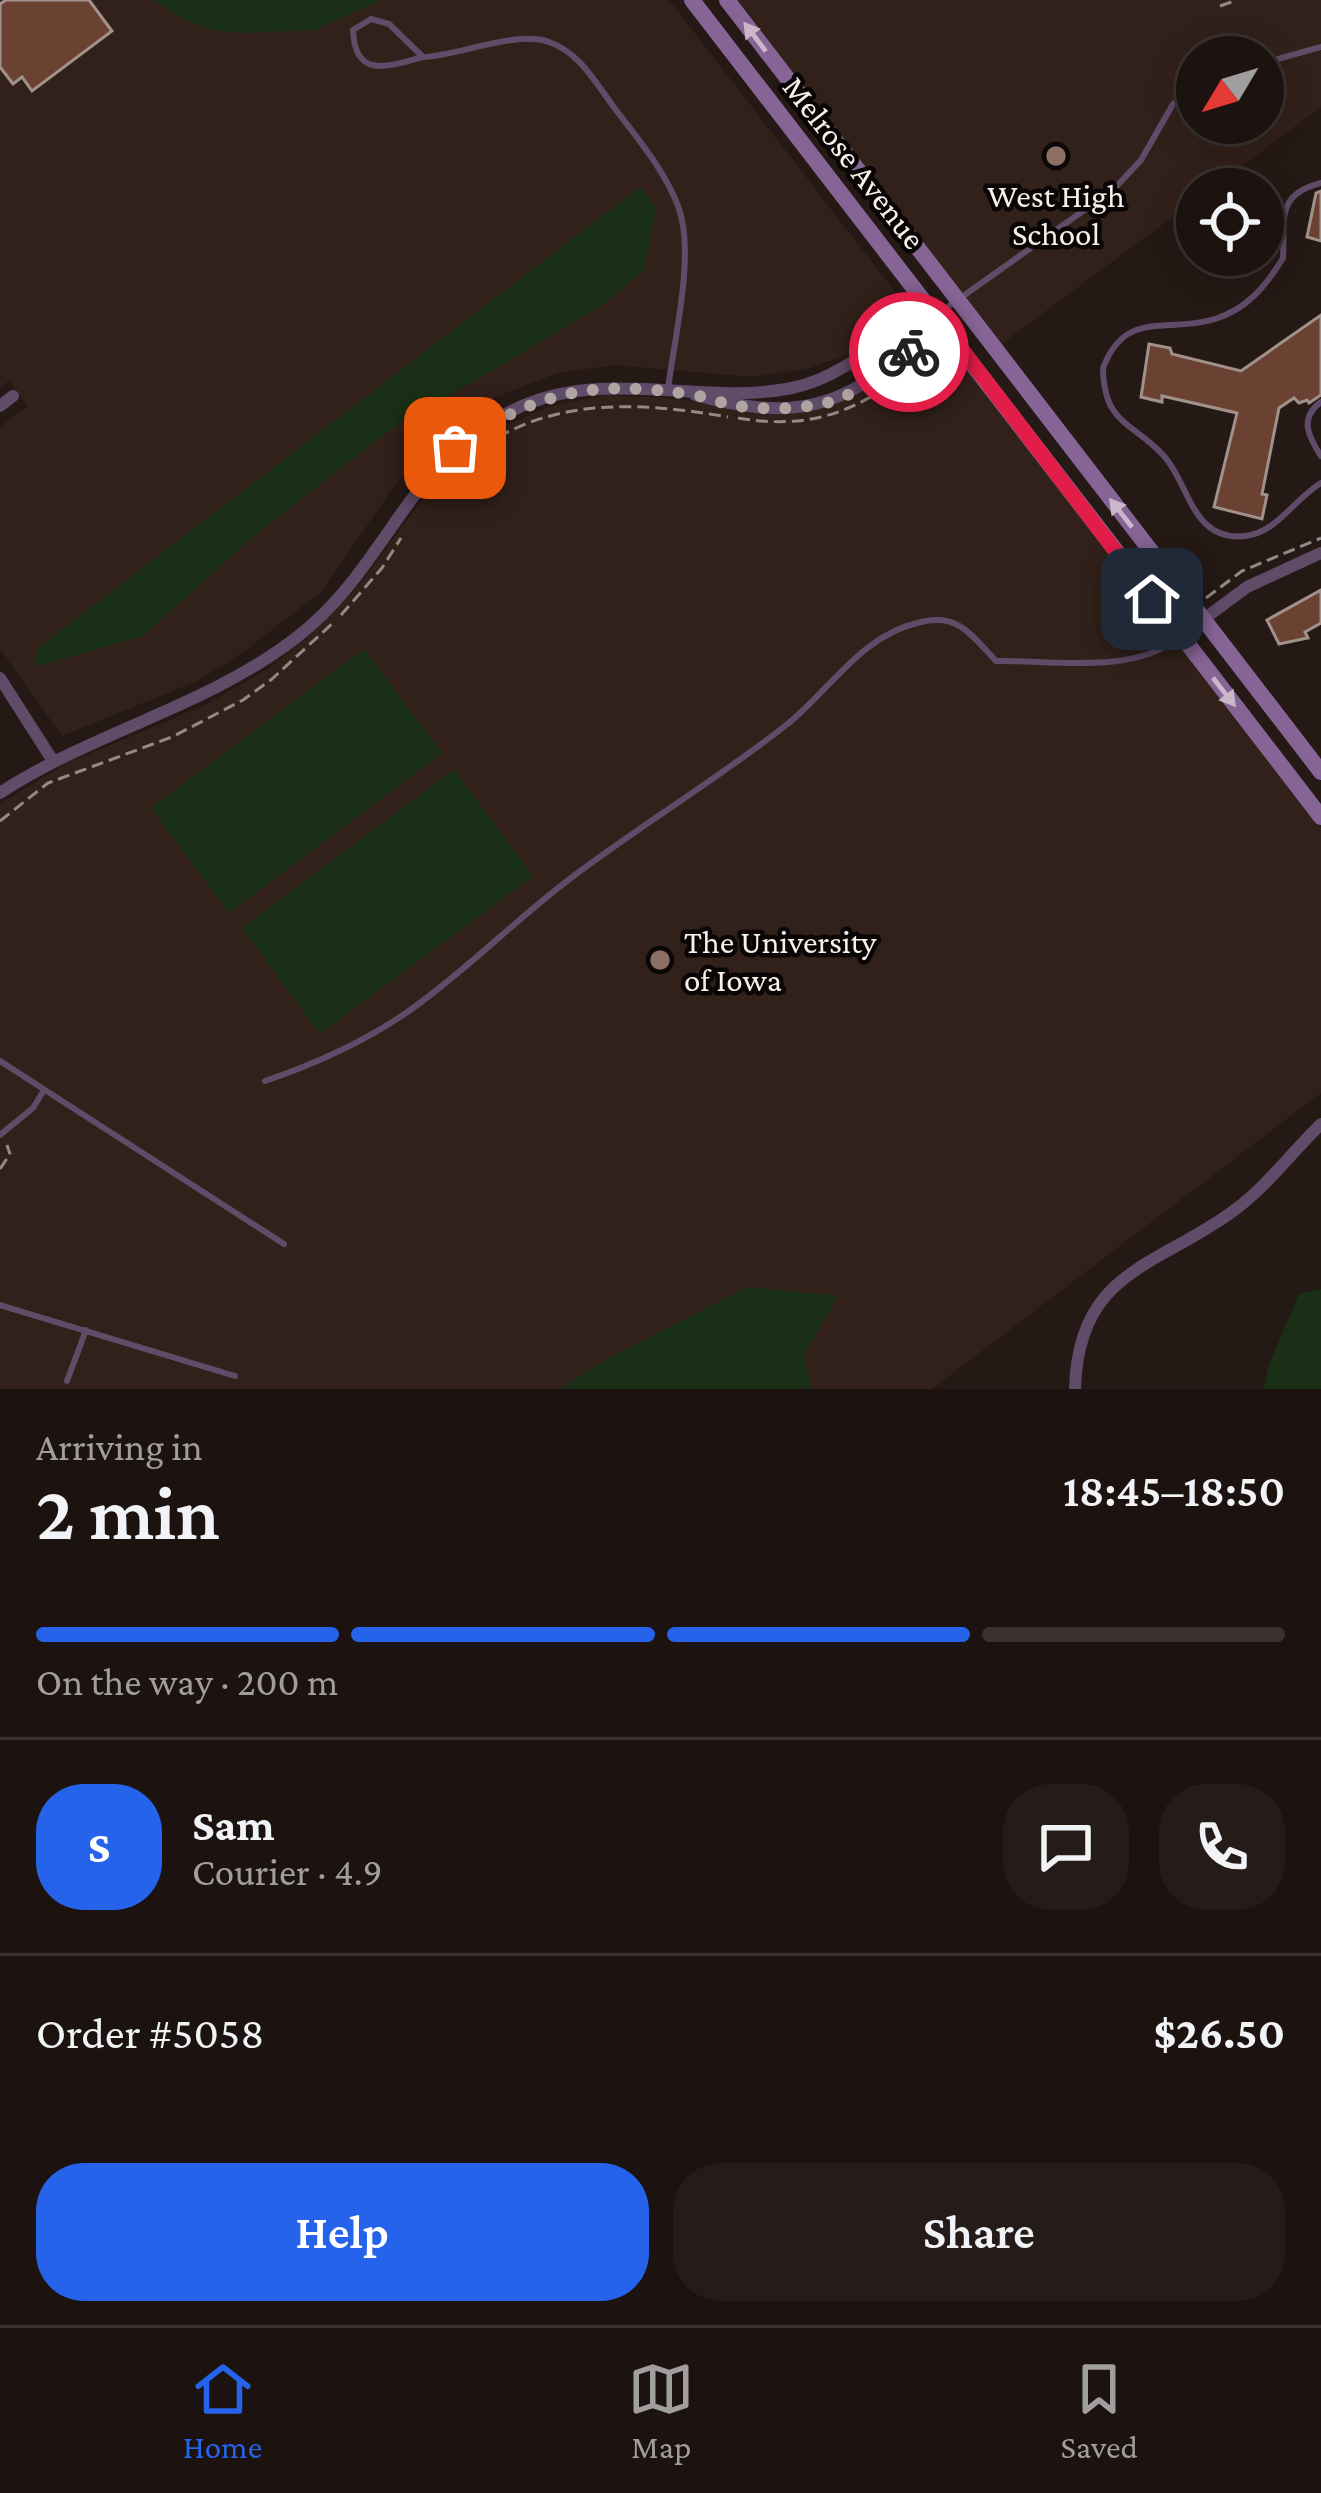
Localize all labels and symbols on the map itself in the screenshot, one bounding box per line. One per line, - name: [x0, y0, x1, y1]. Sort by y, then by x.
- one-way arrow: [744, 22, 768, 53]
- north arrow: [1176, 36, 1284, 144]
- street label: Melrose Avenue: [776, 69, 933, 256]
- marker: West High School: [1043, 143, 1069, 169]
- place label: West High School: [987, 177, 1125, 252]
- courier: [849, 292, 969, 412]
- pin: [404, 397, 506, 499]
- one-way arrow: [1109, 497, 1134, 529]
- pin: [1101, 548, 1203, 650]
- one-way arrow: [1211, 676, 1236, 708]
- place label: The University of Iowa: [684, 923, 877, 998]
- marker: The University of Iowa: [647, 947, 673, 973]

